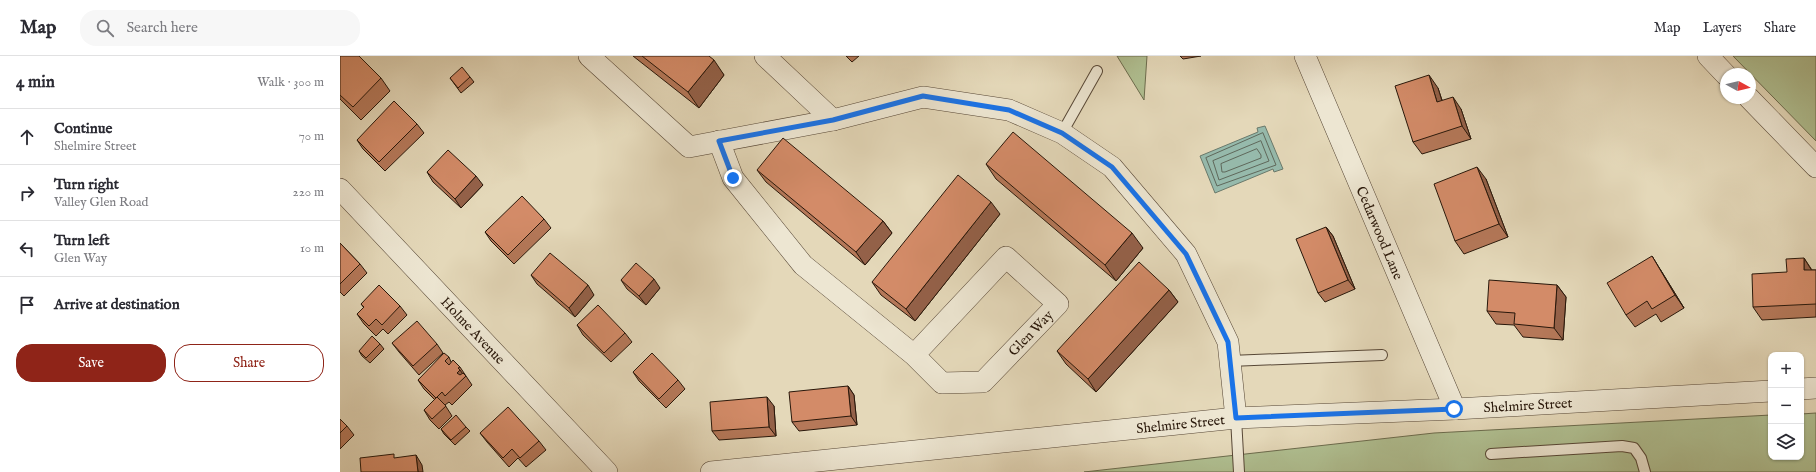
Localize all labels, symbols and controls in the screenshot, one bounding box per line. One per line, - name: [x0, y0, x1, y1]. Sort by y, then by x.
- search box: [80, 10, 360, 46]
- text: Map: [20, 16, 56, 40]
- icon: search: [94, 17, 116, 39]
- text: Search here: [126, 18, 198, 37]
- text: Map: [1654, 19, 1681, 37]
- text: Layers: [1703, 19, 1742, 37]
- text: Share: [1764, 19, 1796, 37]
- north arrow: [1720, 68, 1756, 104]
- text: 4 min: [16, 72, 55, 93]
- text: Walk · 300 m: [257, 74, 324, 91]
- text: Continue: [54, 119, 112, 138]
- icon: ahead: [16, 126, 38, 148]
- text: 70 m: [299, 128, 324, 145]
- text: Shelmire Street: [54, 138, 136, 155]
- route end: [724, 169, 742, 187]
- text: Turn right: [54, 175, 119, 194]
- icon: right: [16, 182, 38, 204]
- text: 220 m: [293, 184, 324, 201]
- street label: Cedarwood Lane: [1351, 184, 1407, 283]
- text: Valley Glen Road: [54, 194, 149, 211]
- text: Turn left: [54, 231, 110, 250]
- icon: left: [16, 238, 38, 260]
- text: 10 m: [300, 240, 324, 257]
- text: Glen Way: [54, 250, 107, 267]
- street label: Holme Avenue: [436, 293, 509, 369]
- icon: arrive: [16, 294, 38, 316]
- text: Arrive at destination: [54, 295, 180, 314]
- street label: Glen Way: [1005, 307, 1057, 360]
- button: Save: [16, 344, 166, 382]
- button: Share: [174, 344, 324, 382]
- map controls: [1768, 352, 1804, 460]
- button: +: [1768, 352, 1804, 388]
- button: −: [1768, 388, 1804, 424]
- street label: Shelmire Street: [1483, 394, 1573, 417]
- route start: [1445, 400, 1463, 418]
- street label: Shelmire Street: [1135, 411, 1226, 438]
- button: layers: [1768, 424, 1804, 460]

